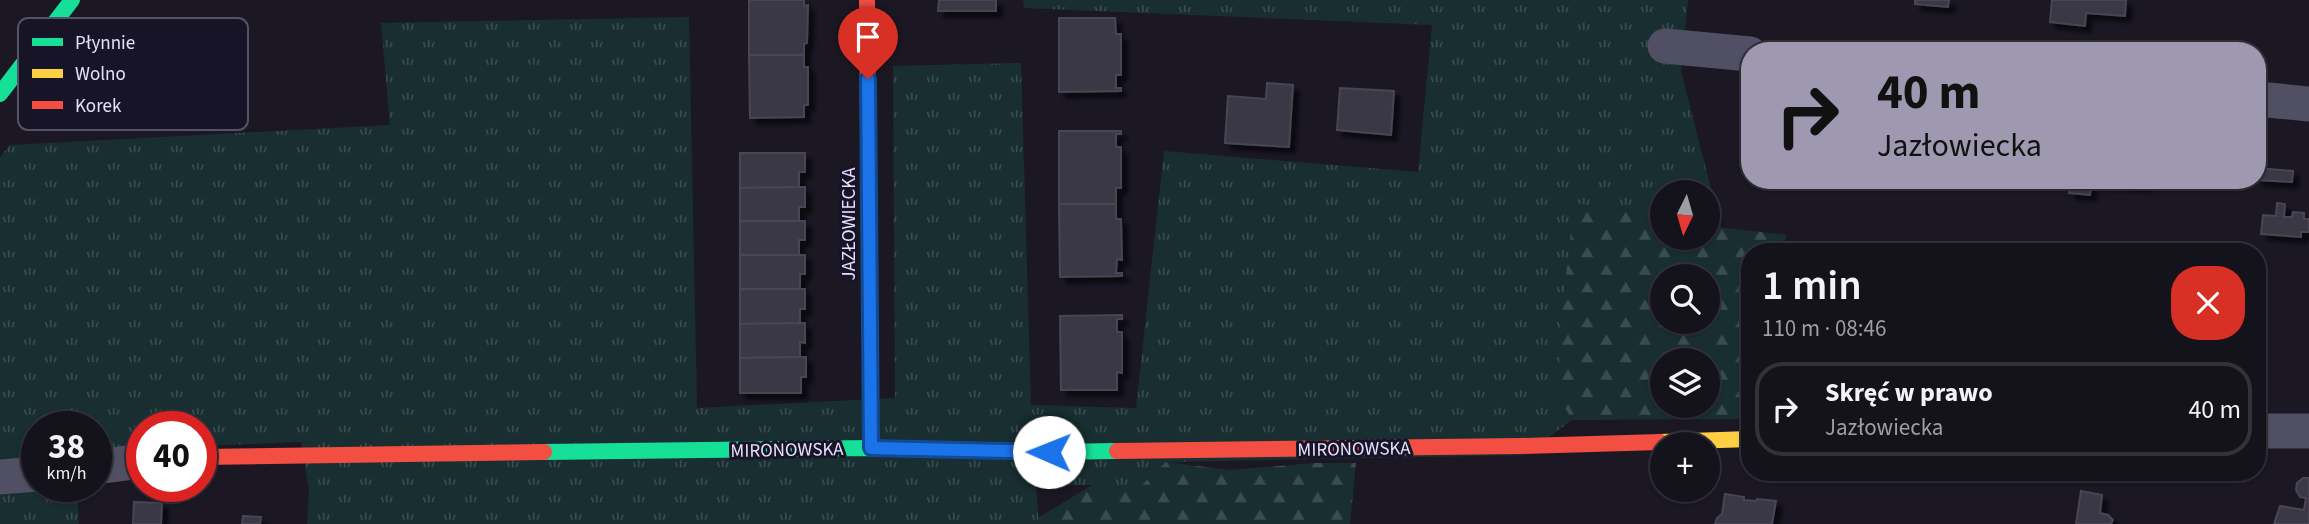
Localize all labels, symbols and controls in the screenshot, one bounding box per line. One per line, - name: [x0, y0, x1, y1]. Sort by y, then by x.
- pin: [838, 7, 898, 79]
- legend: [18, 18, 248, 130]
- icon: arrive: [849, 18, 887, 56]
- text: Płynnie: [75, 30, 135, 57]
- text: 40 m: [1877, 58, 1981, 128]
- text: Wolno: [75, 61, 126, 88]
- icon: right: [1762, 70, 1853, 161]
- text: Korek: [75, 93, 122, 120]
- text: Jazłowiecka: [1877, 123, 2042, 169]
- street label: JAZŁOWIECKA: [836, 167, 863, 280]
- north arrow: [1650, 180, 1720, 250]
- map controls: [1650, 180, 1720, 502]
- text: 1 min: [1762, 256, 1862, 316]
- button: search: [1650, 264, 1720, 334]
- button: close: [2171, 266, 2245, 340]
- text: 110 m · 08:46: [1762, 312, 1886, 345]
- button: layers: [1650, 348, 1720, 418]
- text: Skręć w prawo: [1825, 374, 1993, 411]
- icon: right: [1766, 390, 1804, 428]
- text: 40 m: [2188, 391, 2241, 428]
- speed limit sign: 40: [126, 411, 217, 502]
- text: Jazłowiecka: [1825, 411, 1943, 444]
- position arrow: [1012, 415, 1086, 489]
- text: 38: [48, 422, 85, 472]
- button: +: [1650, 432, 1720, 502]
- street label: MIRONOWSKA: [1297, 435, 1411, 464]
- street label: MIRONOWSKA: [730, 436, 844, 465]
- text: km/h: [47, 461, 86, 486]

